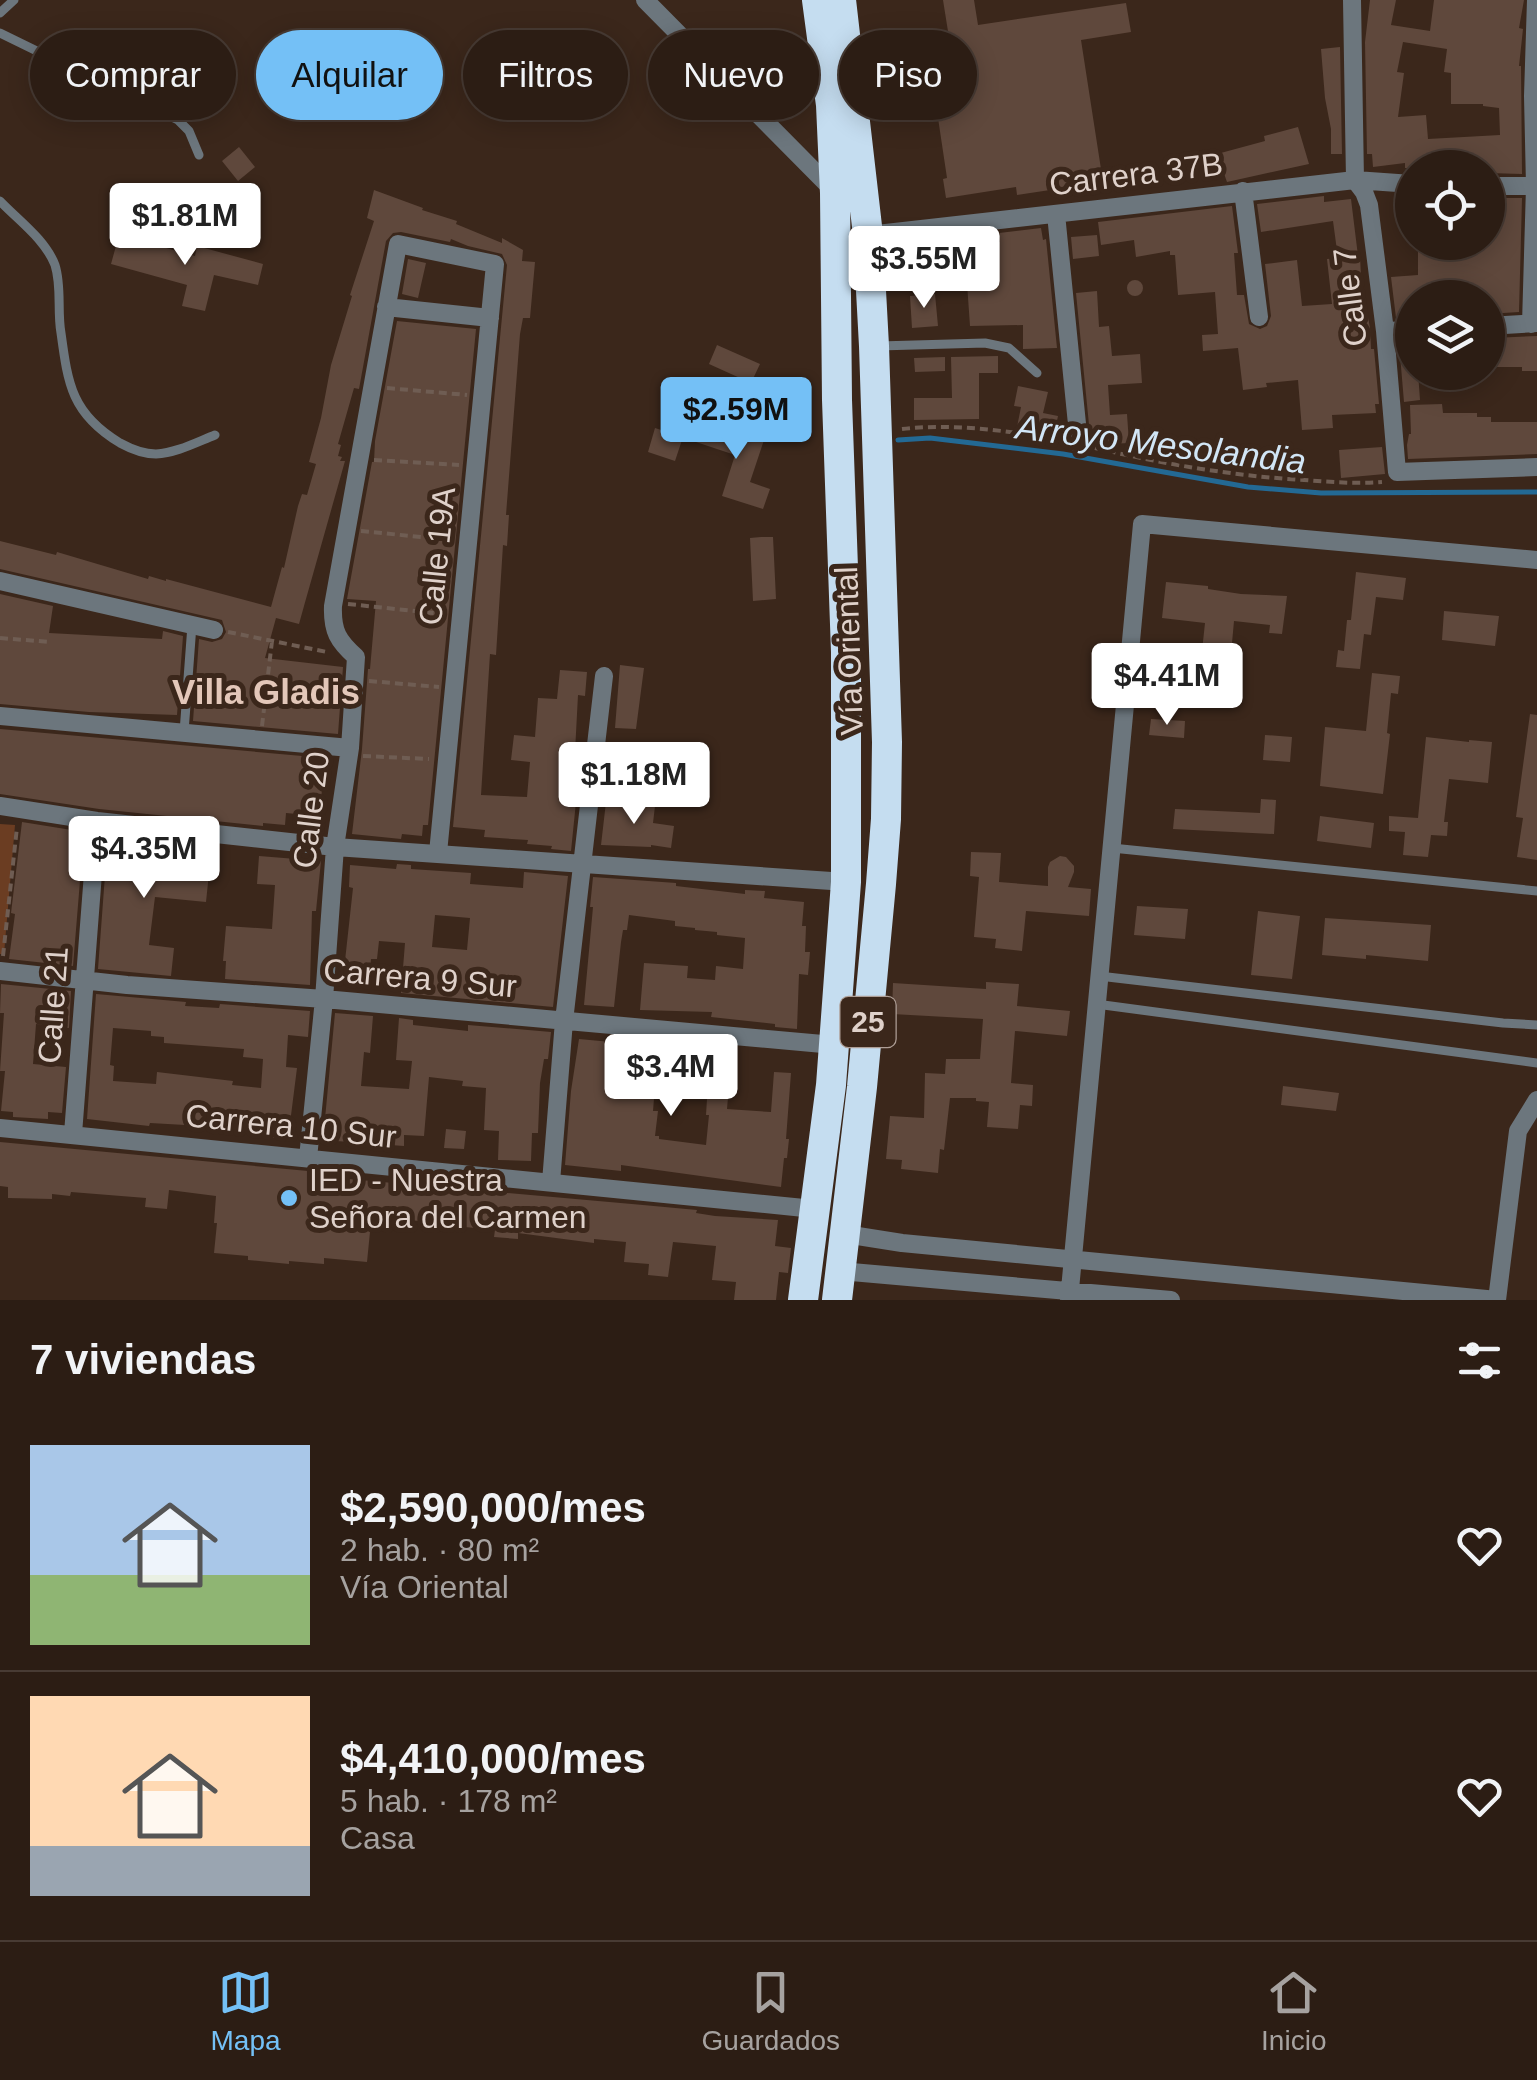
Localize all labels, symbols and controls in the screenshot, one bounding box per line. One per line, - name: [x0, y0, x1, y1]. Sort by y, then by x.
- chip: Comprar: [30, 30, 236, 120]
- chip: Alquilar: [256, 30, 443, 120]
- chip: Filtros: [463, 30, 628, 120]
- chip: Nuevo: [648, 30, 819, 120]
- chip: Piso: [839, 30, 977, 120]
- street label: Carrera 37B: [1047, 146, 1225, 202]
- map controls: [1395, 150, 1505, 390]
- button: locate: [1395, 150, 1505, 260]
- pin: $1.81M: [104, 183, 266, 268]
- text: $1.81M: [132, 197, 238, 233]
- pin: $3.55M: [843, 226, 1005, 311]
- text: $3.55M: [871, 240, 977, 276]
- street label: Calle 7: [1326, 245, 1374, 349]
- button: layers: [1395, 280, 1505, 390]
- pin: $2.59M: [655, 377, 817, 462]
- text: $2.59M: [683, 391, 789, 427]
- water label: Arroyo Mesolandia: [1012, 406, 1308, 481]
- street label: Calle 19A: [412, 484, 462, 627]
- street label: Vía Oriental: [828, 566, 870, 736]
- pin: $4.41M: [1086, 643, 1248, 728]
- text: $4.41M: [1114, 657, 1220, 693]
- district label: Villa Gladis: [172, 672, 360, 711]
- pin: $1.18M: [553, 742, 715, 827]
- street label: Calle 20: [286, 750, 336, 870]
- text: $1.18M: [581, 756, 687, 792]
- pin: $4.35M: [63, 816, 225, 901]
- text: $4.35M: [91, 830, 197, 866]
- street label: Calle 21: [31, 945, 75, 1065]
- street label: Carrera 9 Sur: [322, 952, 518, 1004]
- road number: 25: [840, 997, 896, 1047]
- pin: $3.4M: [601, 1034, 741, 1119]
- text: $3.4M: [627, 1048, 715, 1084]
- street label: Carrera 10 Sur: [184, 1097, 398, 1155]
- place label: IED - Nuestra Señora del Carmen: [309, 1162, 586, 1235]
- marker: IED - Nuestra Señora del Carmen: [278, 1187, 300, 1209]
- icon: filters: [1452, 1333, 1507, 1388]
- text: 7 viviendas: [30, 1336, 256, 1383]
- text: $2,590,000/mes: [340, 1484, 646, 1531]
- icon: home: [110, 1485, 230, 1605]
- icon: heart: [1452, 1518, 1507, 1573]
- text: 2 hab. · 80 m²: [340, 1532, 539, 1568]
- text: Vía Oriental: [340, 1569, 509, 1605]
- text: $4,410,000/mes: [340, 1735, 646, 1782]
- icon: home: [110, 1736, 230, 1856]
- icon: heart: [1452, 1769, 1507, 1824]
- text: 5 hab. · 178 m²: [340, 1783, 557, 1819]
- text: Casa: [340, 1820, 415, 1856]
- tab: Mapa: [211, 1965, 281, 2057]
- tab: Guardados: [702, 1965, 840, 2057]
- tab: Inicio: [1261, 1965, 1326, 2057]

